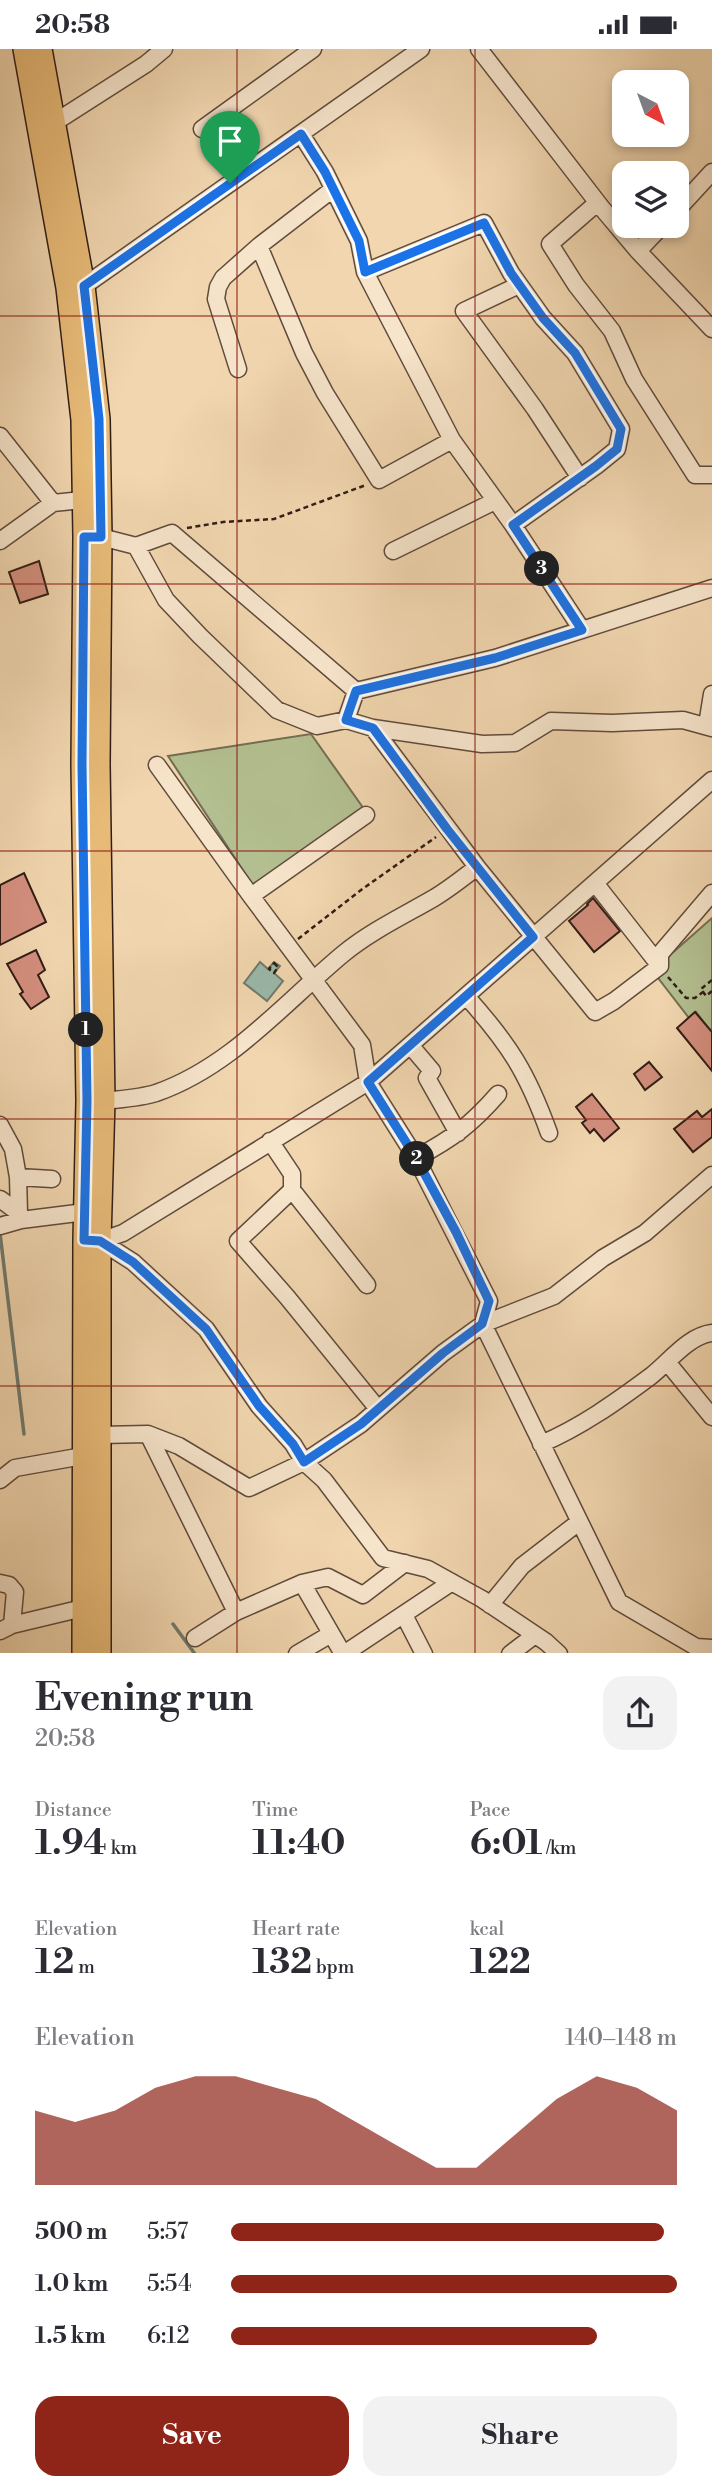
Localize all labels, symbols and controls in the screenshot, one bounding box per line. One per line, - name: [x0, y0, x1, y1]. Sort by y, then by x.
- text: 20:58: [35, 9, 110, 41]
- north arrow: [612, 70, 690, 147]
- map controls: [612, 70, 689, 238]
- pin: [200, 111, 260, 183]
- icon: arrive: [211, 122, 249, 160]
- button: layers: [612, 161, 689, 238]
- pin: 3: [524, 552, 560, 587]
- text: 3: [536, 556, 547, 580]
- pin: 1: [68, 1013, 104, 1047]
- text: 1: [81, 1017, 90, 1041]
- pin: 2: [400, 1141, 434, 1177]
- text: 2: [411, 1146, 422, 1170]
- text: Evening run: [35, 1675, 253, 1722]
- button: share: [603, 1676, 677, 1750]
- text: 20:58: [35, 1725, 95, 1753]
- text: Distance: [35, 1798, 112, 1822]
- text: Time: [252, 1798, 298, 1822]
- text: Pace: [470, 1798, 510, 1822]
- text: 1.94: [35, 1822, 107, 1865]
- text: 11:40: [252, 1822, 346, 1865]
- text: 6:01: [470, 1822, 542, 1865]
- text: km: [107, 1836, 137, 1860]
- text: /km: [542, 1836, 577, 1860]
- text: Elevation: [35, 1917, 117, 1941]
- text: Heart rate: [252, 1917, 340, 1941]
- text: kcal: [470, 1917, 504, 1941]
- text: 12: [35, 1941, 74, 1984]
- text: 132: [252, 1941, 312, 1984]
- text: 122: [470, 1941, 531, 1984]
- text: m: [74, 1955, 95, 1979]
- text: bpm: [312, 1955, 354, 1979]
- text: Elevation: [35, 2024, 135, 2052]
- text: 140–148 m: [565, 2024, 677, 2052]
- text: 500 m: [35, 2218, 107, 2246]
- text: 5:57: [147, 2218, 188, 2246]
- text: 1.0 km: [35, 2270, 108, 2298]
- text: 5:54: [147, 2270, 192, 2298]
- text: 1.5 km: [35, 2322, 106, 2350]
- text: 6:12: [147, 2322, 190, 2350]
- button: Save: [35, 2396, 349, 2476]
- button: Share: [363, 2396, 677, 2476]

